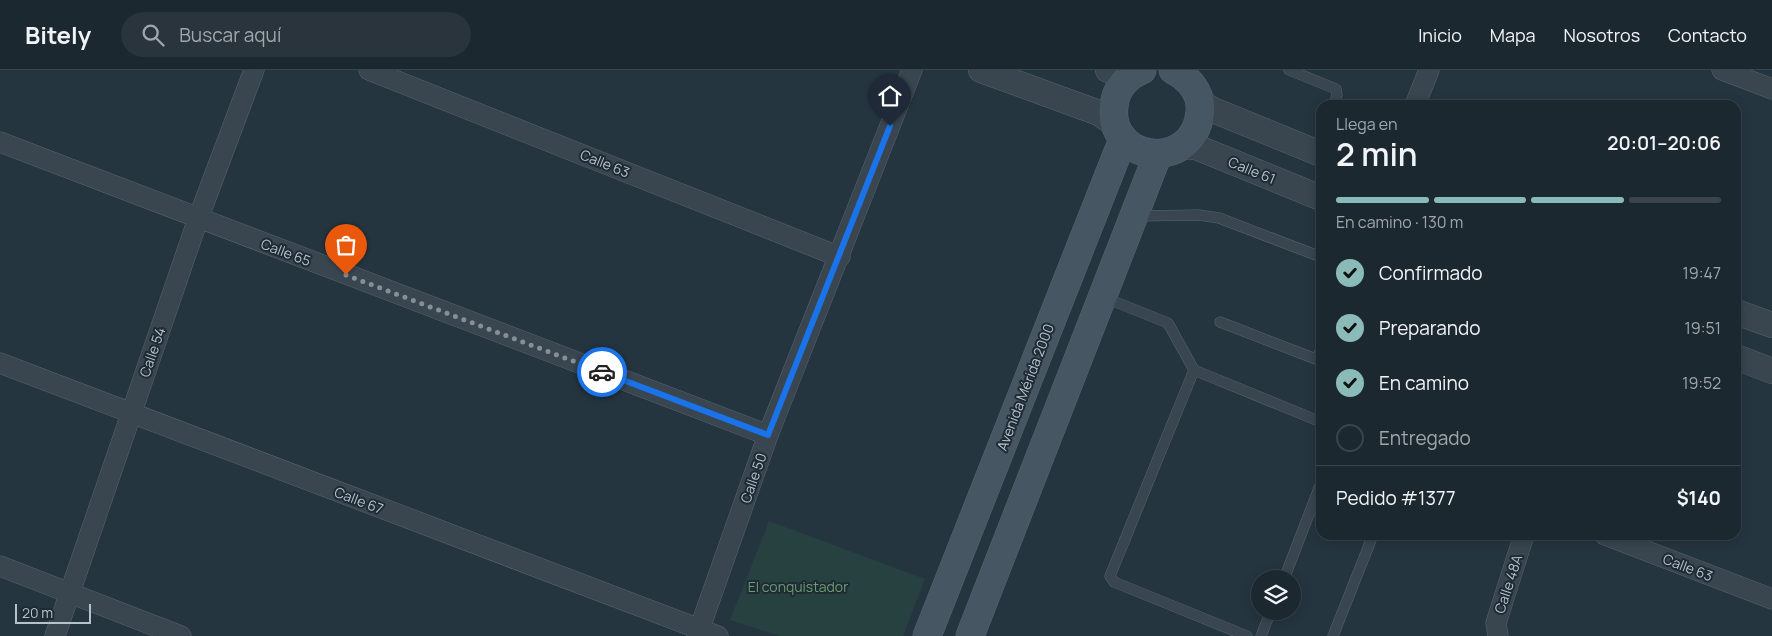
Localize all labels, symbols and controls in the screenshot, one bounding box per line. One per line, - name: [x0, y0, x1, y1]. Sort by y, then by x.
- search box: [121, 12, 471, 57]
- text: Bitely: [25, 18, 91, 51]
- icon: search: [139, 21, 167, 49]
- text: Buscar aquí: [179, 22, 281, 48]
- text: Inicio: [1418, 23, 1462, 47]
- text: Mapa: [1490, 23, 1536, 47]
- text: Nosotros: [1564, 23, 1640, 47]
- text: Contacto: [1668, 23, 1747, 47]
- pin: [869, 75, 911, 126]
- icon: home: [876, 82, 904, 110]
- text: Llega en: [1336, 113, 1397, 135]
- text: 20:01–20:06: [1607, 130, 1721, 156]
- text: 2 min: [1336, 132, 1418, 176]
- street label: Calle 63: [577, 144, 633, 182]
- street label: Calle 61: [1226, 152, 1278, 188]
- text: En camino · 130 m: [1336, 211, 1463, 233]
- pin: [325, 224, 367, 275]
- icon: bag: [332, 231, 360, 259]
- street label: Calle 65: [258, 234, 314, 270]
- icon: check: [1336, 259, 1364, 287]
- text: Confirmado: [1379, 260, 1483, 286]
- text: 19:47: [1683, 262, 1721, 284]
- icon: check: [1336, 314, 1364, 342]
- text: Preparando: [1379, 315, 1481, 341]
- text: 19:51: [1685, 317, 1721, 339]
- street label: Avenida Mérida 2000: [992, 321, 1058, 453]
- street label: Calle 54: [135, 324, 169, 380]
- courier: [577, 347, 627, 397]
- icon: car: [588, 358, 616, 386]
- icon: check: [1336, 369, 1364, 397]
- text: En camino: [1379, 370, 1469, 396]
- text: 19:52: [1682, 372, 1721, 394]
- text: Entregado: [1379, 425, 1471, 451]
- street label: Calle 50: [736, 450, 770, 506]
- street label: Calle 67: [332, 482, 386, 518]
- text: Pedido #1377: [1336, 485, 1456, 511]
- text: $140: [1677, 485, 1721, 511]
- street label: Calle 63: [1660, 549, 1716, 585]
- street label: Calle 48A: [1490, 552, 1526, 616]
- map controls: [1251, 570, 1301, 620]
- button: layers: [1251, 570, 1301, 620]
- park label: El conquistador: [748, 577, 848, 596]
- scale bar: [15, 601, 91, 624]
- text: 20 m: [22, 603, 53, 622]

